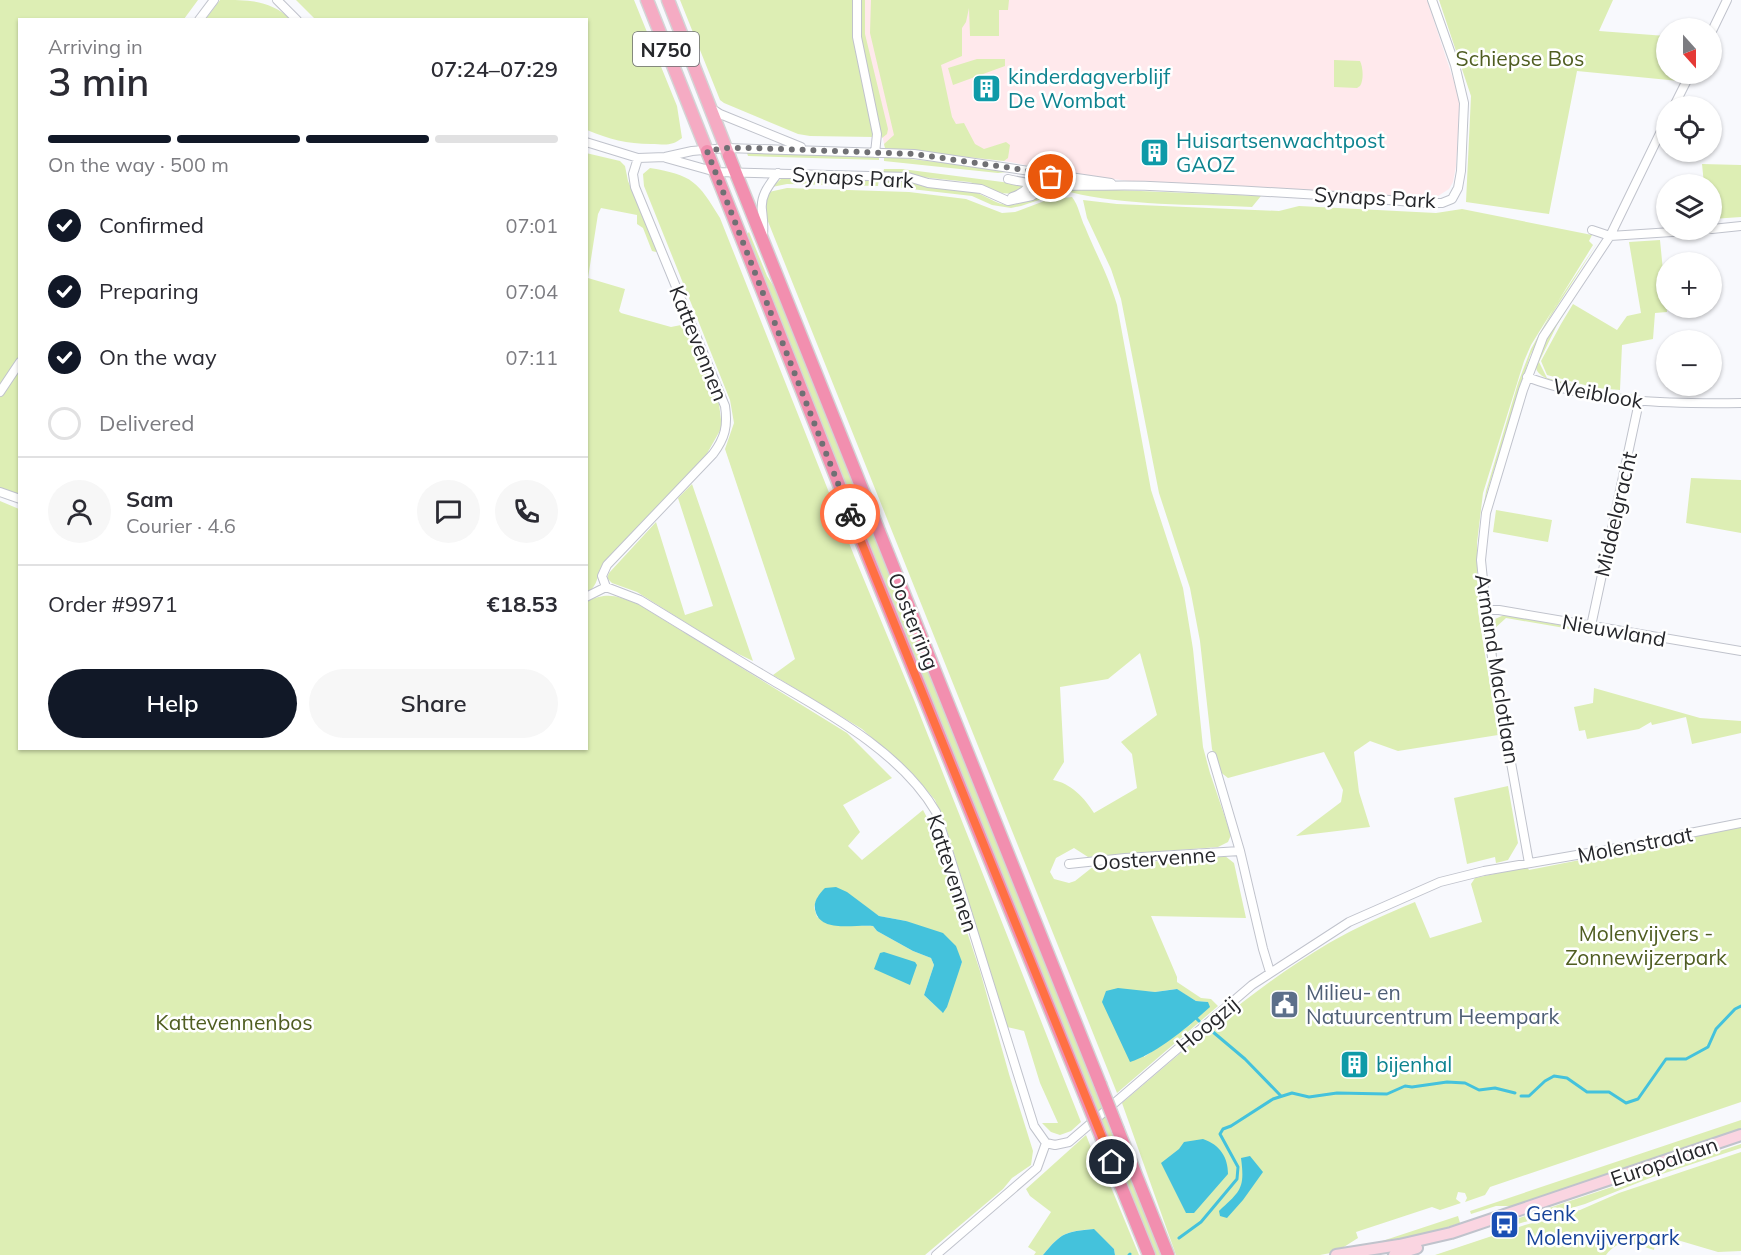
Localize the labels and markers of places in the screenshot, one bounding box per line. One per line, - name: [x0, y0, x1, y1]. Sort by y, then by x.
- place label: kinderdagverblijf De Wombat: [1008, 63, 1171, 113]
- building icon: kinderdagverblijf De Wombat: [971, 72, 1003, 104]
- place label: Huisartsenwachtpost GAOZ: [1176, 127, 1385, 177]
- building icon: Huisartsenwachtpost GAOZ: [1139, 136, 1171, 168]
- pin: [1025, 151, 1076, 202]
- place label: Milieu- en Natuurcentrum Heempark: [1306, 979, 1559, 1029]
- public building icon: Milieu- en Natuurcentrum Heempark: [1269, 988, 1301, 1020]
- building icon: bijenhal: [1339, 1048, 1371, 1080]
- place label: bijenhal: [1376, 1051, 1452, 1077]
- pin: [1086, 1136, 1137, 1187]
- place label: Genk Molenvijverpark: [1526, 1200, 1680, 1250]
- bus stop icon: Genk Molenvijverpark: [1489, 1209, 1521, 1241]

